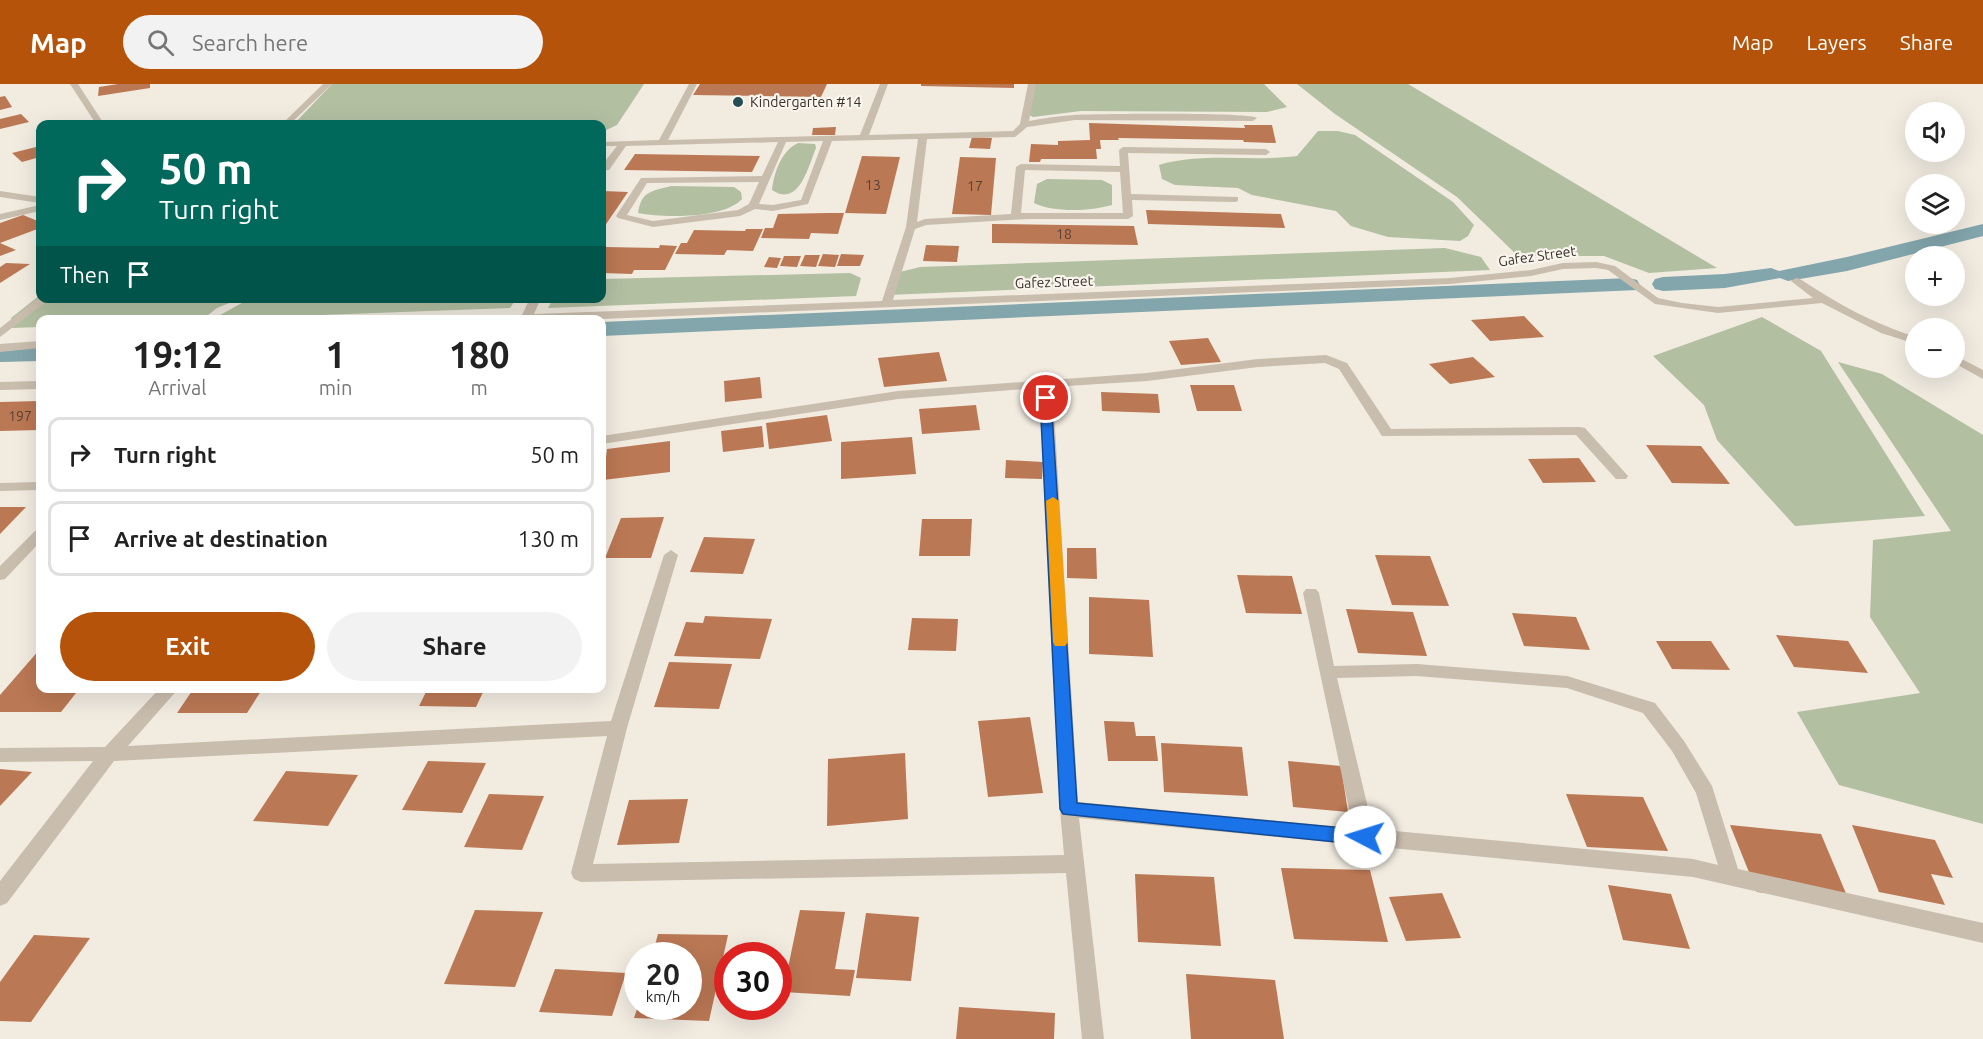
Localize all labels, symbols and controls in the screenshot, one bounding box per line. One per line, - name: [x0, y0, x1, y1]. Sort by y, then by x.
- search box: [123, 15, 543, 69]
- icon: search: [144, 26, 177, 59]
- text: Map: [30, 27, 87, 58]
- text: Search here: [192, 30, 308, 55]
- text: Map: [1732, 30, 1773, 54]
- text: Layers: [1806, 30, 1867, 54]
- text: Share: [1900, 30, 1953, 54]
- place label: Kindergarten #14: [750, 94, 861, 110]
- marker: Kindergarten #14: [731, 95, 745, 109]
- map controls: [1905, 102, 1965, 378]
- button: sound: [1905, 102, 1965, 162]
- icon: right: [60, 144, 138, 222]
- text: 50 m: [159, 145, 253, 192]
- button: layers: [1905, 174, 1965, 234]
- house number: 13: [865, 177, 881, 193]
- house number: 17: [967, 178, 983, 194]
- text: Turn right: [159, 194, 279, 224]
- house number: 18: [1056, 226, 1072, 242]
- street label: Gafez Street: [1497, 243, 1577, 269]
- button: +: [1905, 246, 1965, 306]
- icon: arrive: [122, 258, 155, 291]
- text: Then: [60, 262, 110, 287]
- street label: Gafez Street: [1015, 273, 1094, 291]
- button: −: [1905, 318, 1965, 378]
- text: 19:12: [132, 334, 222, 375]
- text: 1: [325, 334, 346, 375]
- text: 180: [449, 334, 510, 375]
- pin: [1020, 372, 1071, 423]
- text: Arrival: [148, 376, 207, 399]
- text: min: [319, 376, 352, 399]
- text: m: [471, 376, 488, 399]
- icon: arrive: [1029, 381, 1062, 414]
- house number: 197: [8, 408, 32, 424]
- icon: right: [63, 438, 96, 471]
- text: Turn right: [114, 442, 216, 467]
- text: 50 m: [530, 442, 579, 467]
- icon: arrive: [63, 522, 96, 555]
- text: Arrive at destination: [114, 526, 328, 551]
- text: 130 m: [518, 526, 579, 551]
- button: Exit: [60, 612, 315, 681]
- button: Share: [327, 612, 582, 681]
- position arrow: [1333, 805, 1397, 869]
- speed limit sign: 30: [714, 942, 792, 1020]
- text: 20: [646, 957, 680, 991]
- text: km/h: [646, 988, 680, 1005]

